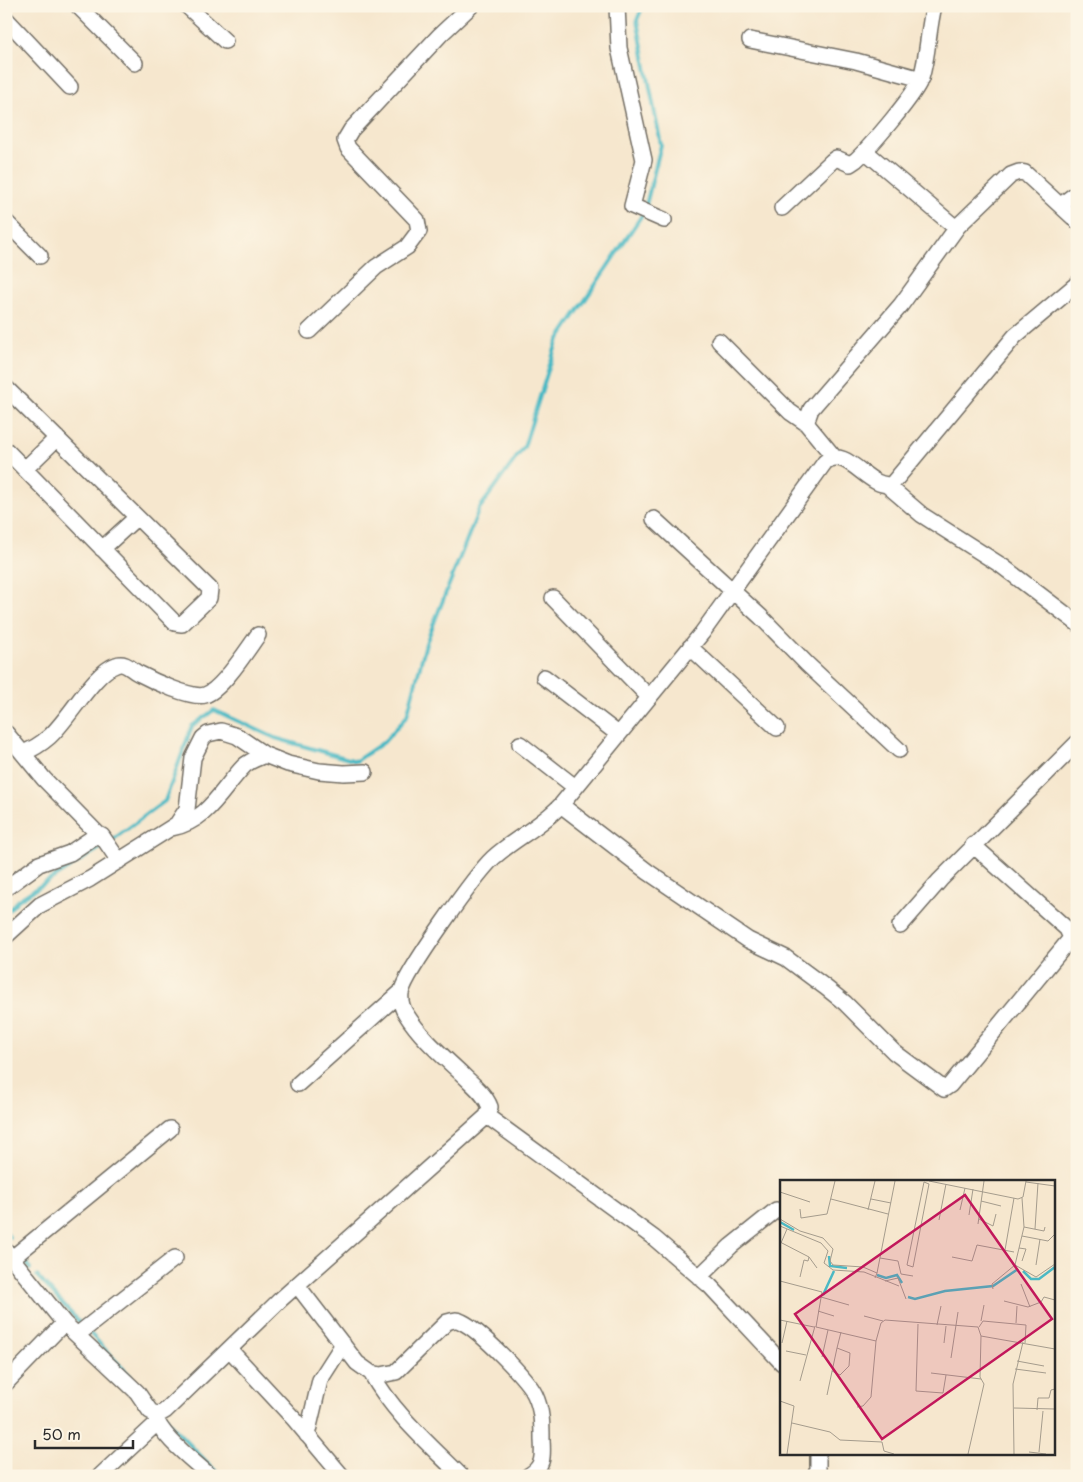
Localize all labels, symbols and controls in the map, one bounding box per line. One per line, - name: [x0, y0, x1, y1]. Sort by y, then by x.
- inset map: [780, 1180, 1056, 1454]
- scale bar: [35, 1417, 132, 1449]
- text: 50 m: [42, 1422, 81, 1445]

